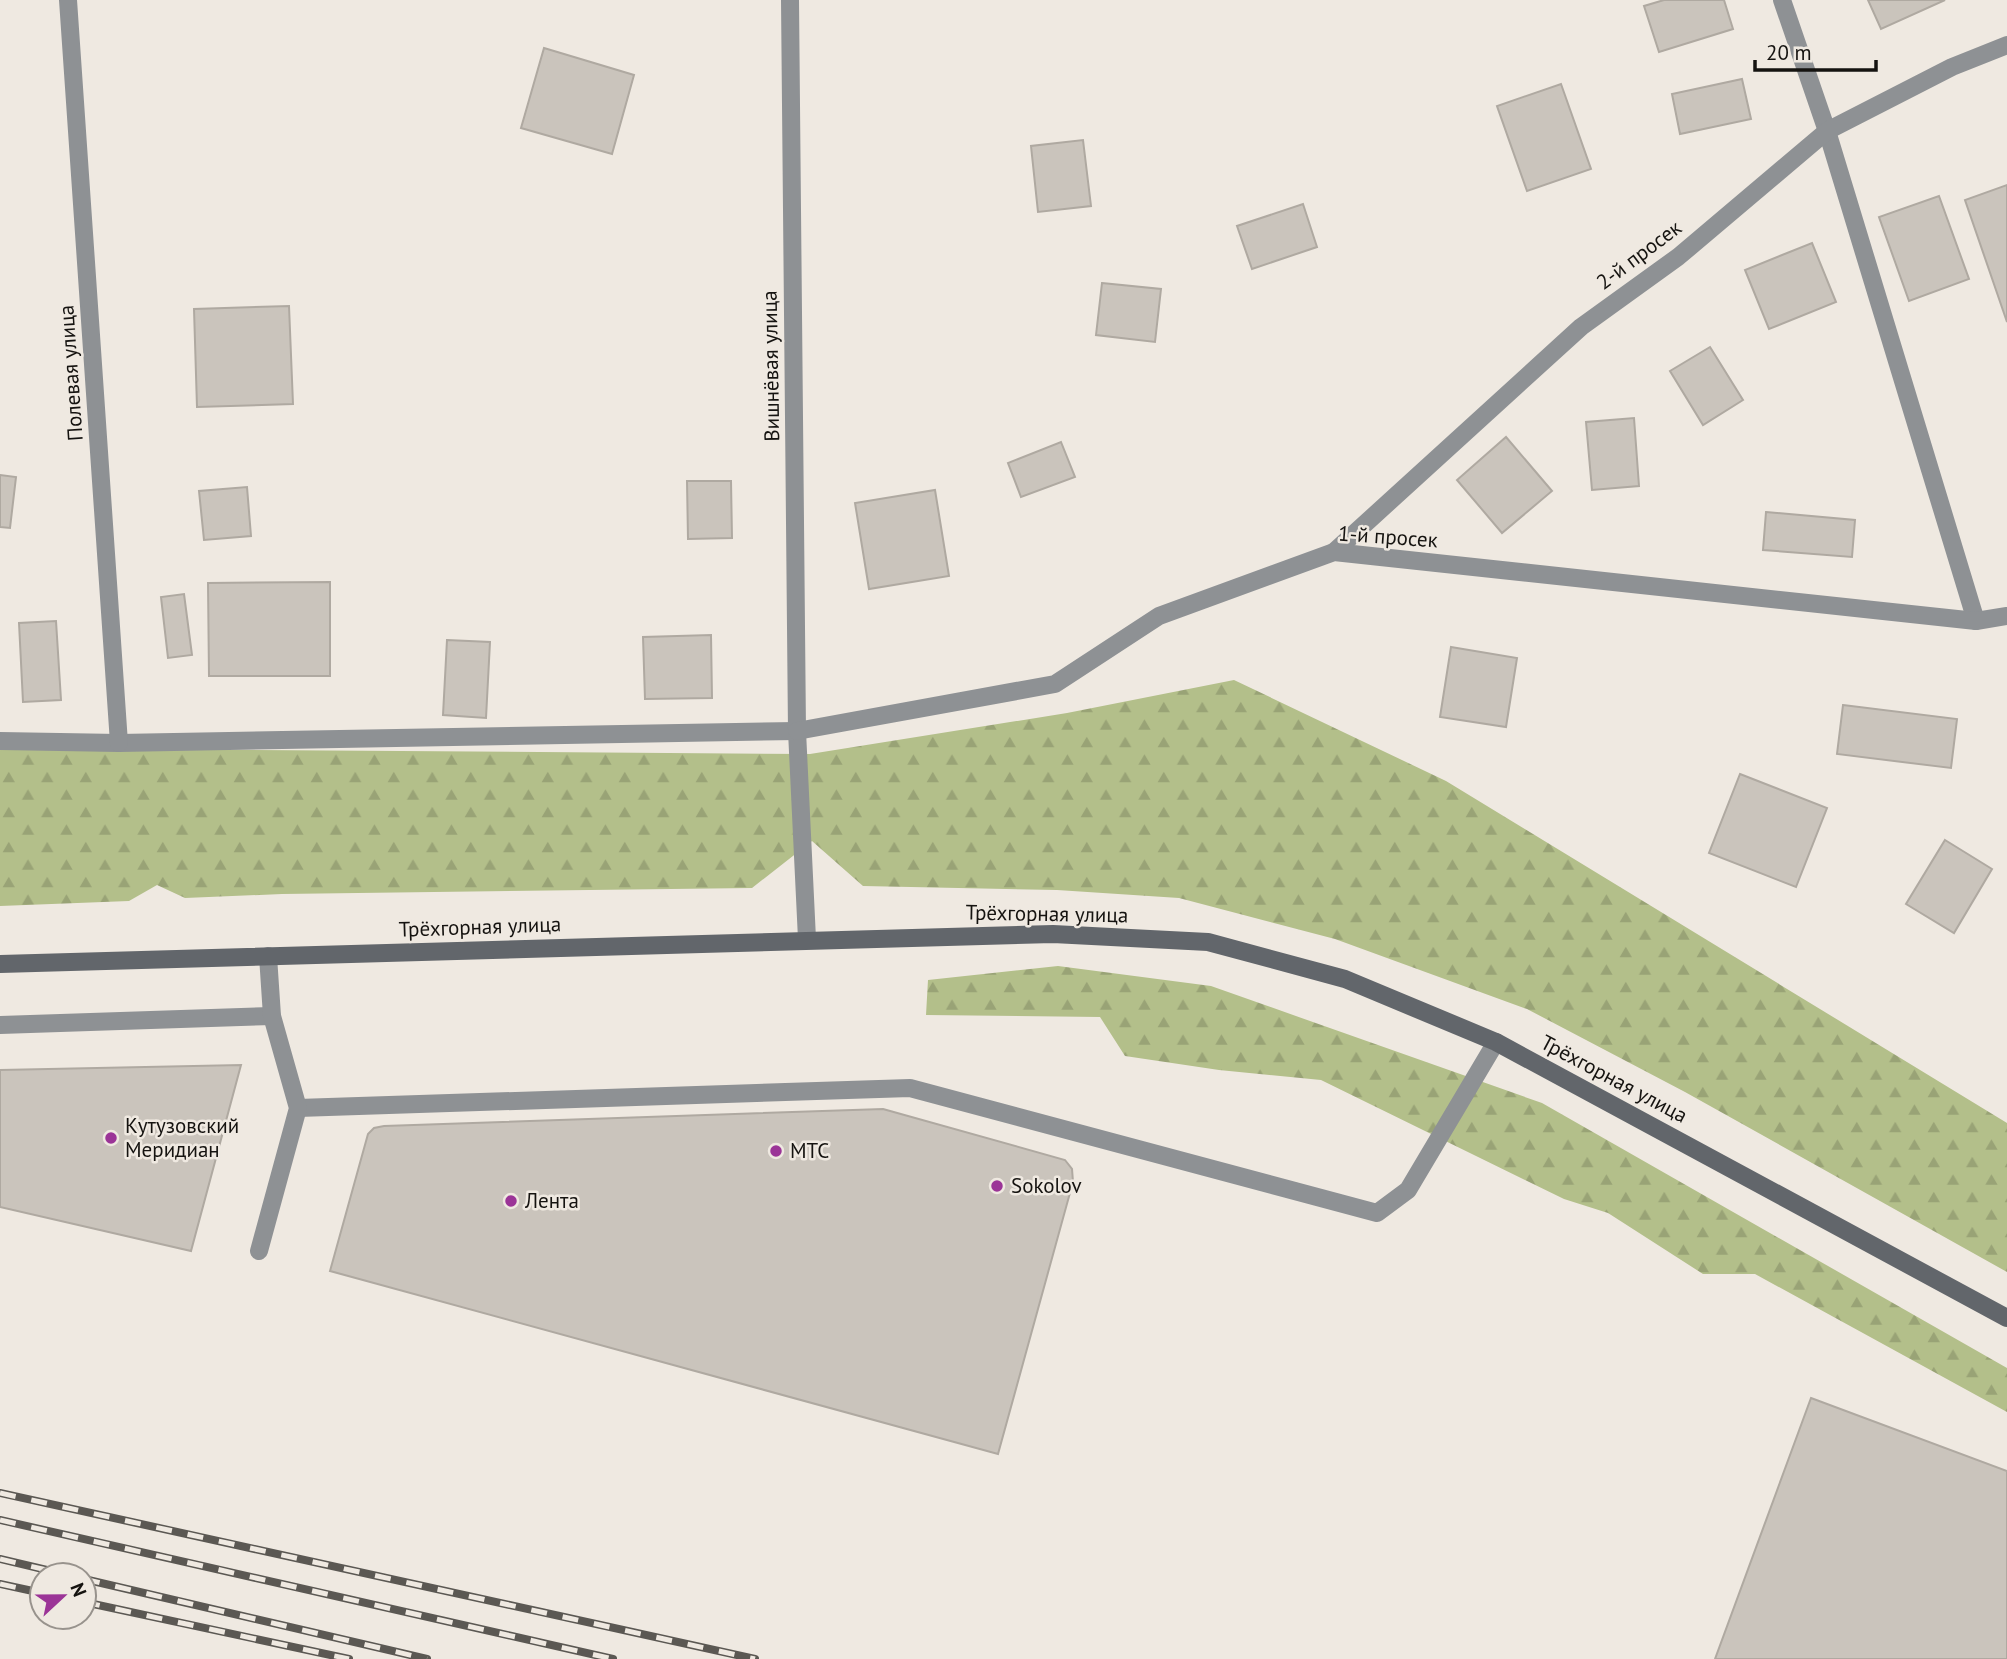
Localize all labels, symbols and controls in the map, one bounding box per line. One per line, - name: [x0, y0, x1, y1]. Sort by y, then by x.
- scale bar: [1755, 28, 1876, 72]
- text: 20 m: [1766, 39, 1812, 66]
- street label: 2-й просек: [1591, 214, 1687, 295]
- street label: Вишнёвая улица: [756, 290, 785, 442]
- street label: Полевая улица: [52, 304, 89, 442]
- street label: 1-й просек: [1337, 520, 1439, 553]
- street label: Трёхгорная улица: [966, 899, 1129, 928]
- street label: Трёхгорная улица: [398, 910, 562, 943]
- street label: Трёхгорная улица: [1536, 1028, 1692, 1129]
- place label: Кутузовский Меридиан: [125, 1112, 239, 1163]
- marker: Кутузовский Меридиан: [103, 1130, 119, 1146]
- place label: МТС: [790, 1137, 829, 1164]
- marker: МТС: [768, 1143, 784, 1159]
- place label: Sokolov: [1011, 1172, 1082, 1199]
- marker: Sokolov: [989, 1178, 1005, 1194]
- place label: Лента: [524, 1187, 579, 1214]
- marker: Лента: [503, 1193, 519, 1209]
- north arrow: [28, 1561, 98, 1631]
- text: N: [65, 1579, 92, 1600]

